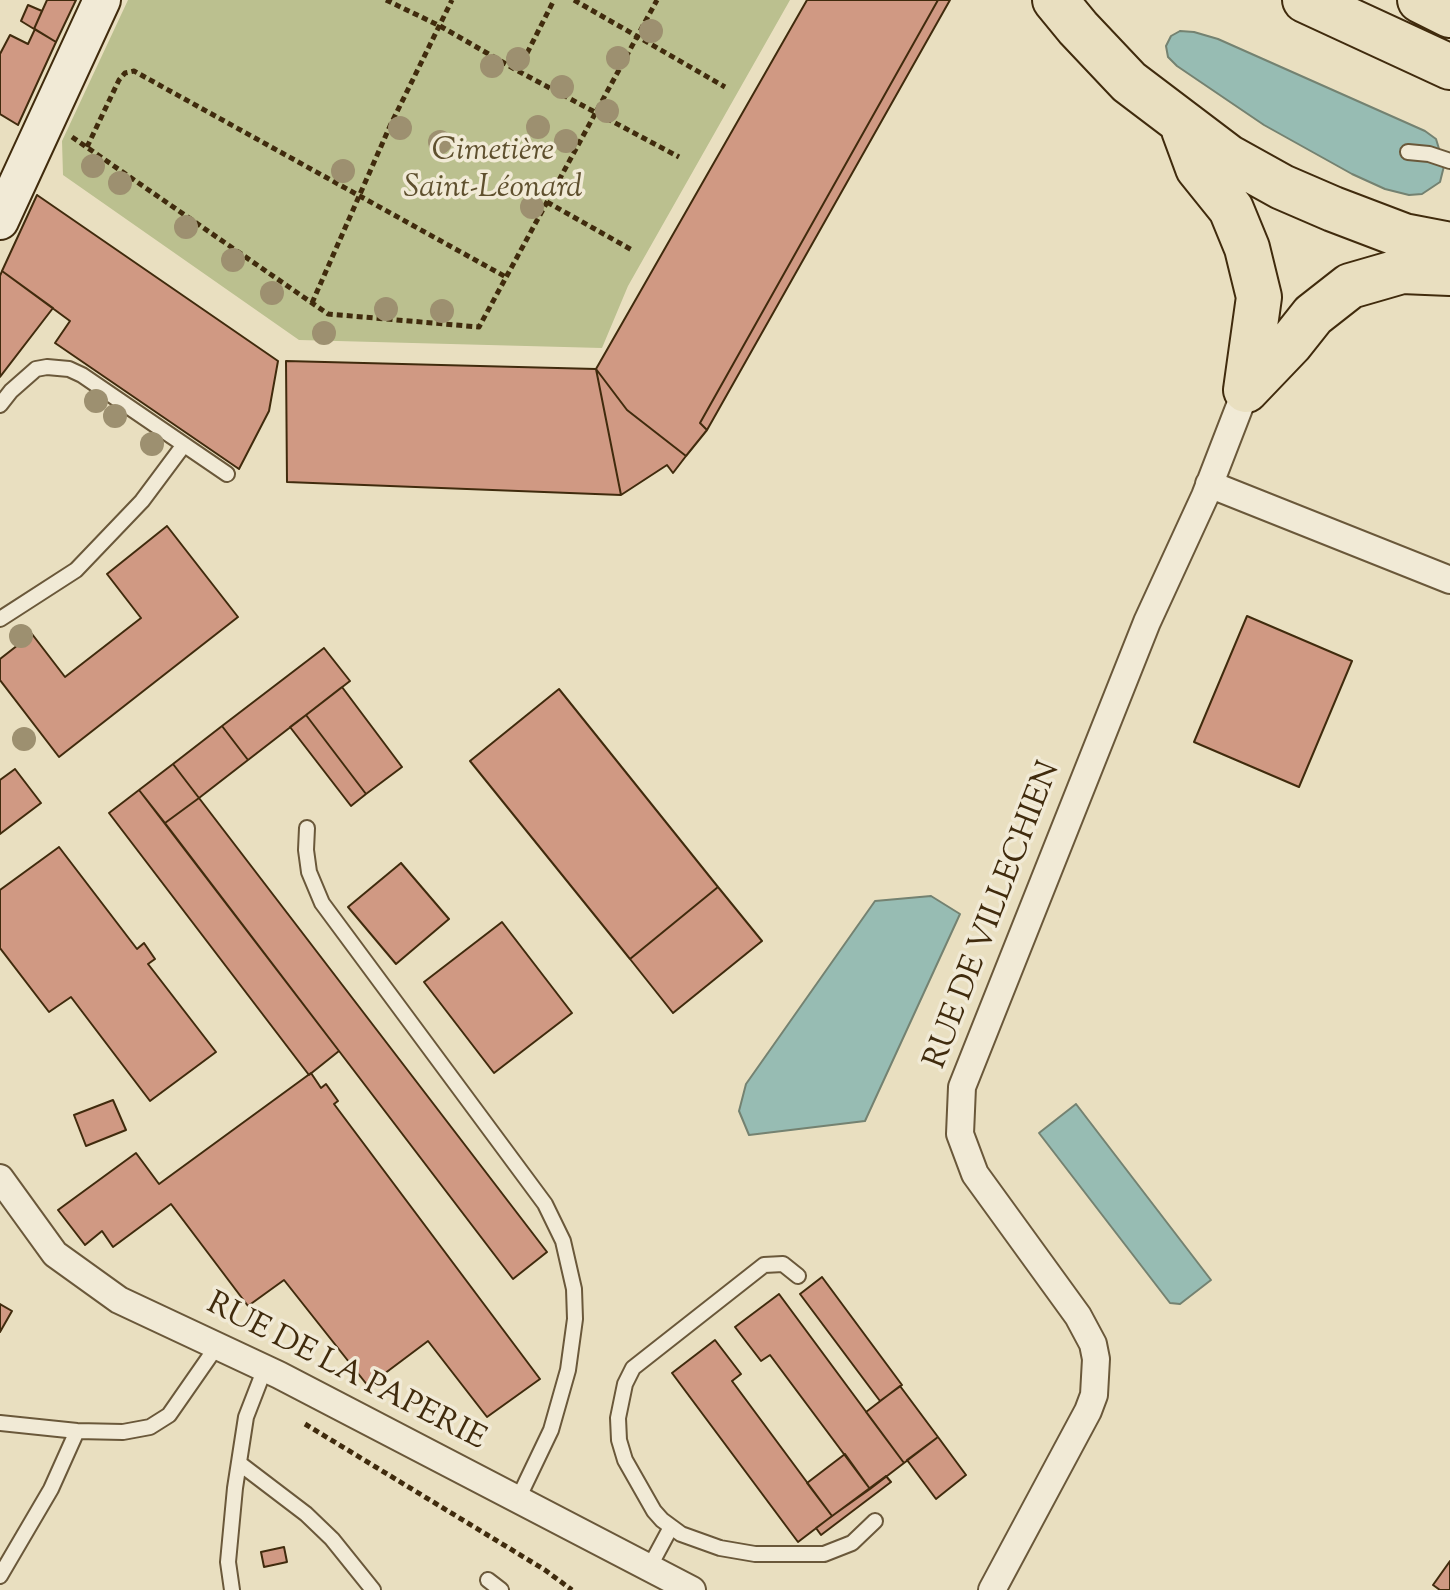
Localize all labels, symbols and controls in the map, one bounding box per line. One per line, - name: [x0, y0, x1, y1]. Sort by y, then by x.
- park label: Cimetière Saint-Léonard: [404, 135, 582, 210]
- street label: RUE DE VILLECHIEN: [919, 757, 1071, 1075]
- street label: RUE DE LA PAPERIE: [199, 1287, 491, 1461]

